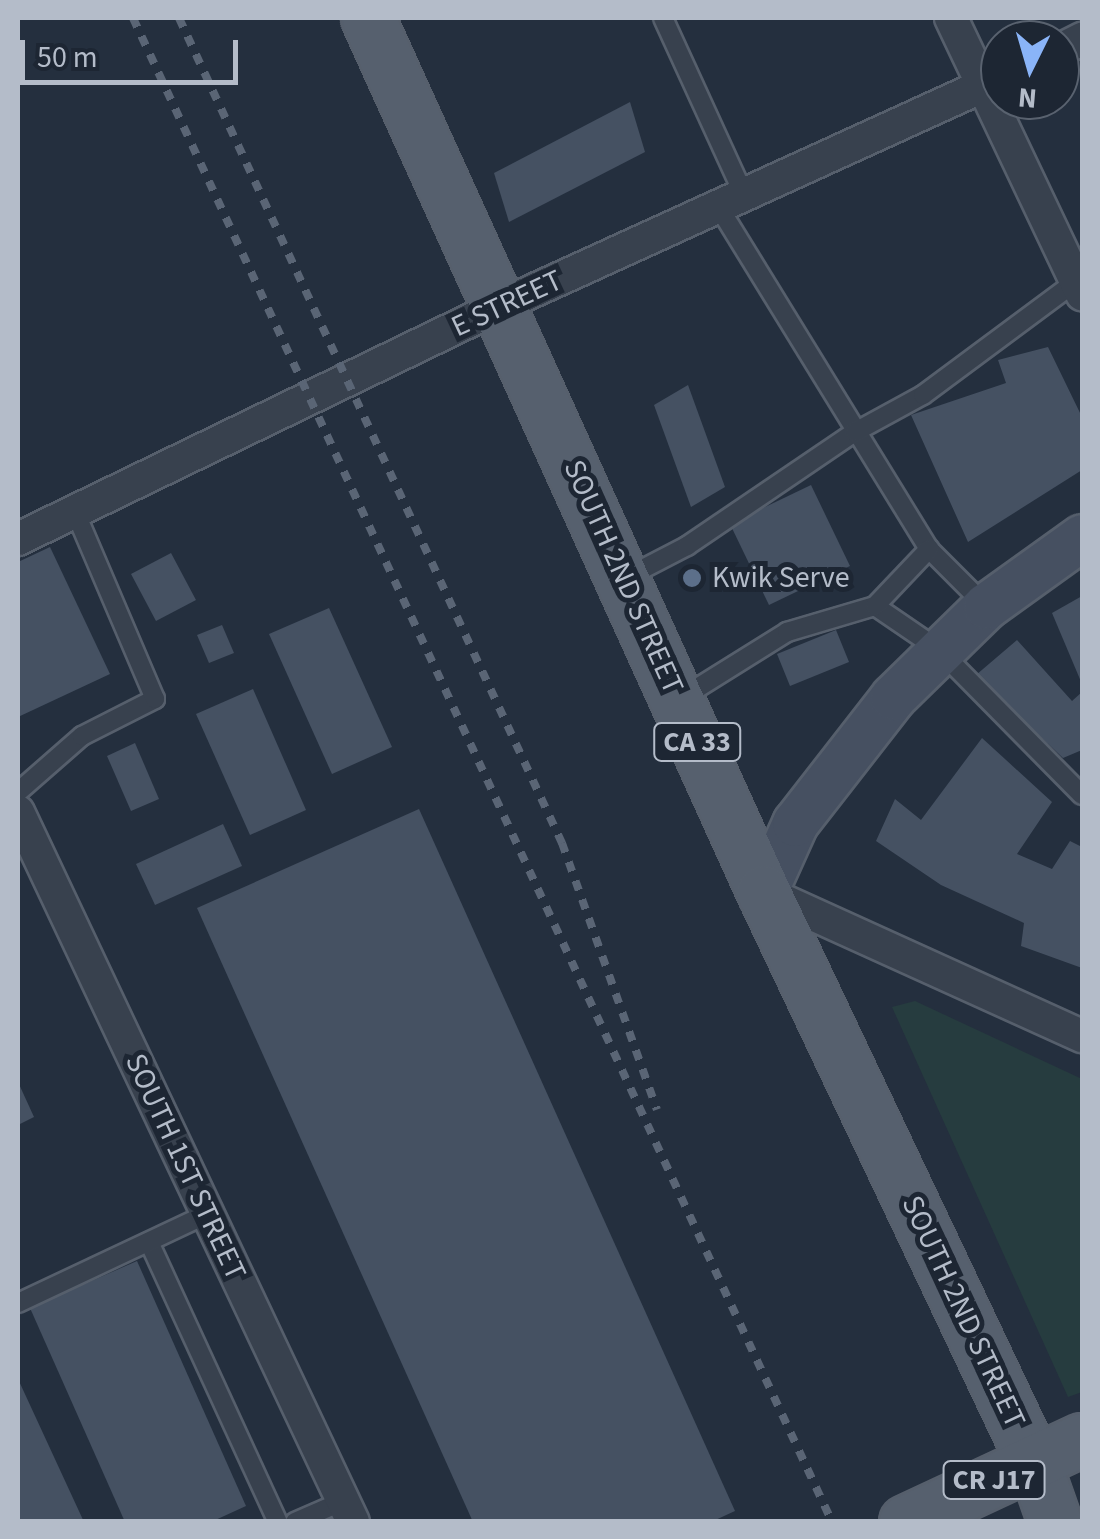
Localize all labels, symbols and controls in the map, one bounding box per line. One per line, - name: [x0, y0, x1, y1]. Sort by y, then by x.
- scale bar: [25, 20, 242, 82]
- north arrow: [980, 20, 1080, 120]
- text: 50 m: [37, 36, 98, 79]
- text: N: [1017, 77, 1039, 119]
- street label: E STREET: [446, 263, 568, 345]
- street label: SOUTH 2ND STREET: [555, 455, 691, 699]
- place label: Kwik Serve: [712, 560, 850, 596]
- marker: Kwik Serve: [681, 567, 703, 589]
- road number: CA 33: [652, 719, 742, 765]
- street label: SOUTH 1ST STREET: [117, 1048, 253, 1286]
- street label: SOUTH 2ND STREET: [893, 1190, 1033, 1434]
- road number: CR J17: [942, 1457, 1046, 1503]

